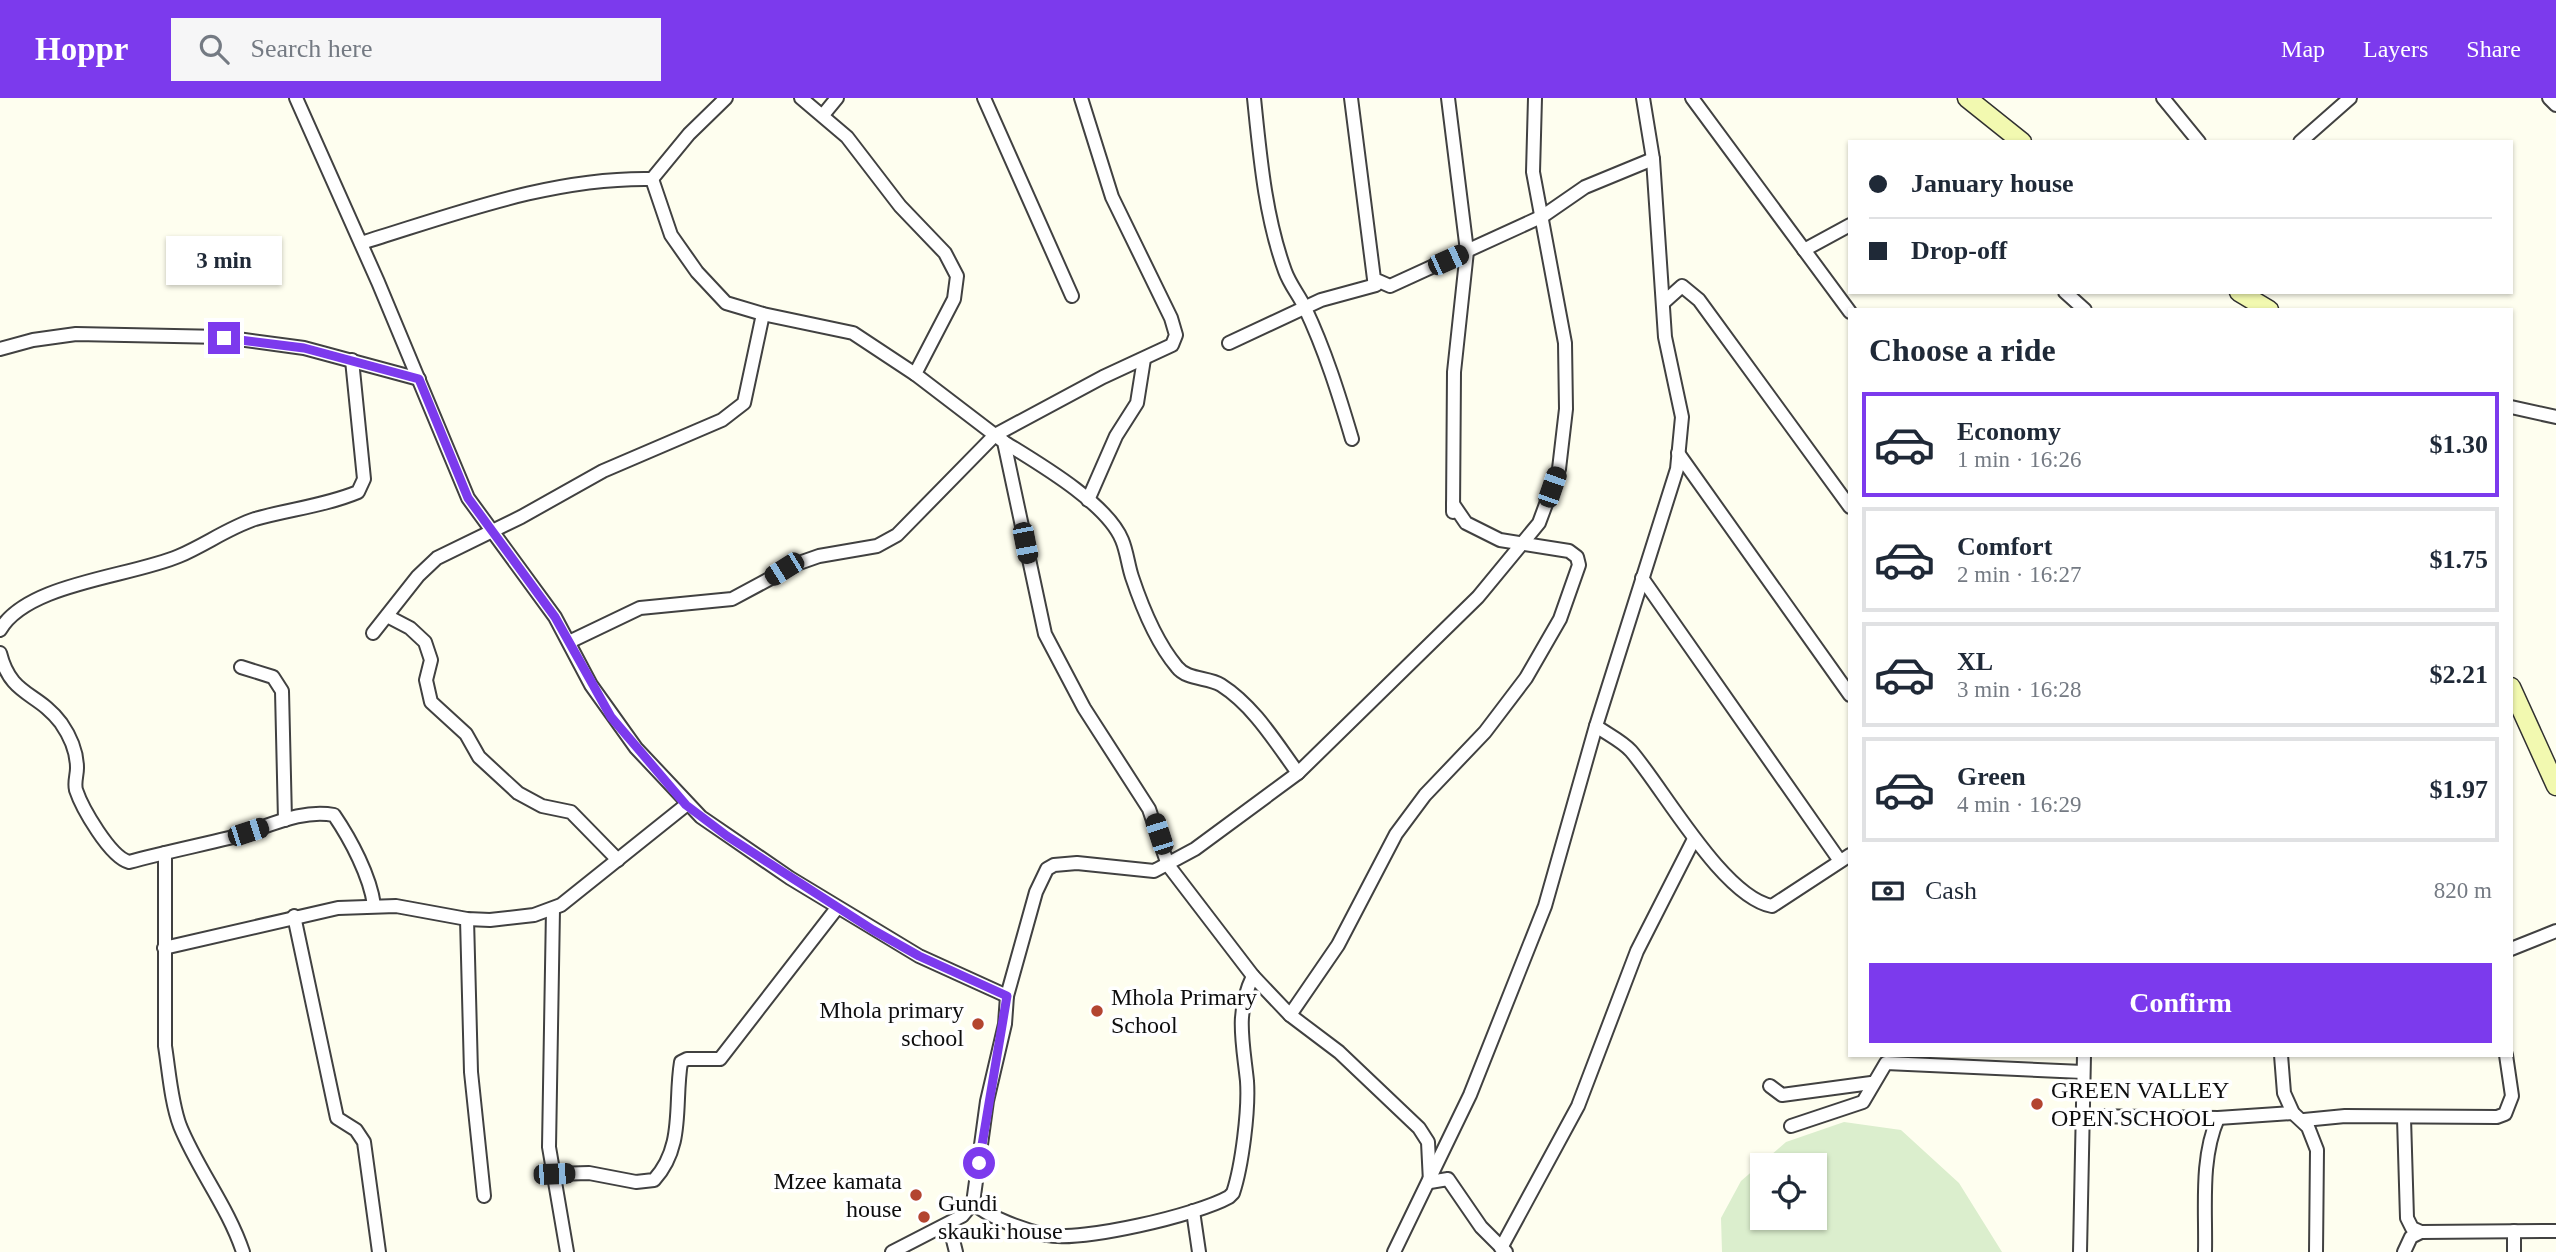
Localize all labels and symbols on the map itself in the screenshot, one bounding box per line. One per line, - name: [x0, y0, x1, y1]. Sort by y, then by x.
- callout: 3 min: [166, 236, 282, 286]
- car: [1425, 242, 1472, 278]
- route end: [208, 322, 240, 354]
- car: [1536, 464, 1569, 510]
- car: [1011, 520, 1040, 566]
- car: [761, 549, 808, 589]
- car: [1143, 811, 1176, 857]
- car: [225, 816, 272, 848]
- place label: Mhola Primary School: [1111, 984, 1257, 1038]
- place label: Mhola primary school: [819, 997, 964, 1051]
- marker: Mhola Primary School: [1089, 1003, 1105, 1019]
- marker: Mhola primary school: [970, 1016, 986, 1032]
- place label: GREEN VALLEY OPEN SCHOOL: [2051, 1077, 2229, 1131]
- marker: GREEN VALLEY OPEN SCHOOL: [2029, 1096, 2045, 1112]
- route start: [963, 1147, 995, 1179]
- car: [533, 1163, 576, 1185]
- place label: Mzee kamata house: [773, 1168, 902, 1222]
- marker: Mzee kamata house: [908, 1187, 924, 1203]
- place label: Gundi skauki house: [938, 1190, 1063, 1244]
- marker: Gundi skauki house: [916, 1209, 932, 1225]

